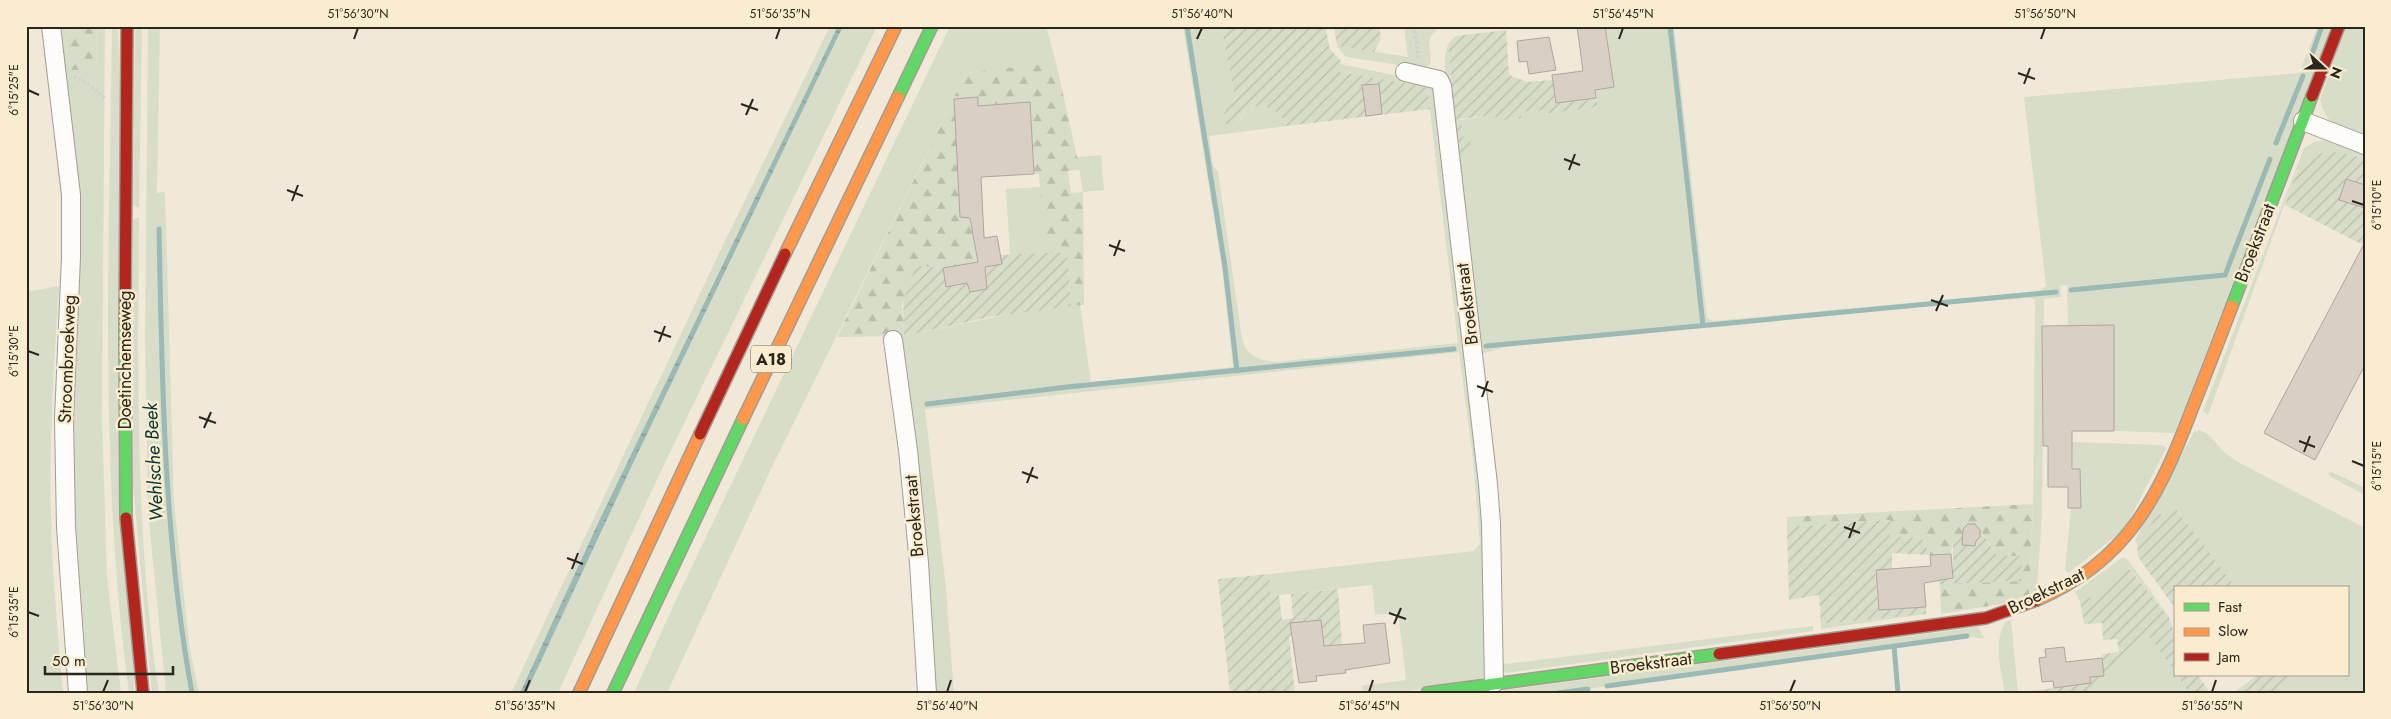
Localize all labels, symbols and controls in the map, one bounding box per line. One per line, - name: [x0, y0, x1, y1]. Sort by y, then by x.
- text: 51°56'30"N: [327, 5, 389, 23]
- text: 51°56'35"N: [750, 5, 810, 23]
- text: 51°56'40"N: [1171, 5, 1233, 23]
- text: 51°56'45"N: [1592, 5, 1654, 23]
- text: 51°56'50"N: [2014, 5, 2076, 23]
- north arrow: [2298, 42, 2348, 92]
- text: 6°15'25"E: [5, 64, 23, 116]
- text: N: [2325, 64, 2347, 81]
- text: 6°15'10"E: [2368, 180, 2386, 230]
- street label: Broekstraat: [2228, 199, 2282, 286]
- street label: Broekstraat: [1449, 261, 1485, 346]
- street label: Doetinchemseweg: [112, 291, 138, 429]
- street label: Stroombroekweg: [52, 294, 82, 424]
- text: 6°15'30"E: [5, 325, 23, 377]
- road number: A18: [751, 346, 791, 372]
- water label: Wehlsche Beek: [137, 401, 170, 522]
- text: 6°15'15"E: [2368, 441, 2386, 491]
- street label: Broekstraat: [897, 473, 931, 558]
- street label: Broekstraat: [2003, 561, 2089, 621]
- text: 6°15'35"E: [5, 586, 23, 638]
- legend: [2174, 586, 2348, 676]
- text: Fast: [2218, 596, 2242, 618]
- text: Slow: [2218, 620, 2249, 642]
- scale bar: [45, 644, 172, 676]
- street label: Broekstraat: [1609, 645, 1694, 681]
- text: Jam: [2216, 646, 2241, 668]
- text: 50 m: [52, 650, 86, 672]
- text: 51°56'30"N: [72, 697, 134, 715]
- text: 51°56'35"N: [495, 697, 555, 715]
- text: 51°56'40"N: [916, 697, 978, 715]
- text: 51°56'45"N: [1338, 697, 1400, 715]
- text: 51°56'50"N: [1759, 697, 1821, 715]
- text: 51°56'55"N: [2181, 697, 2243, 715]

